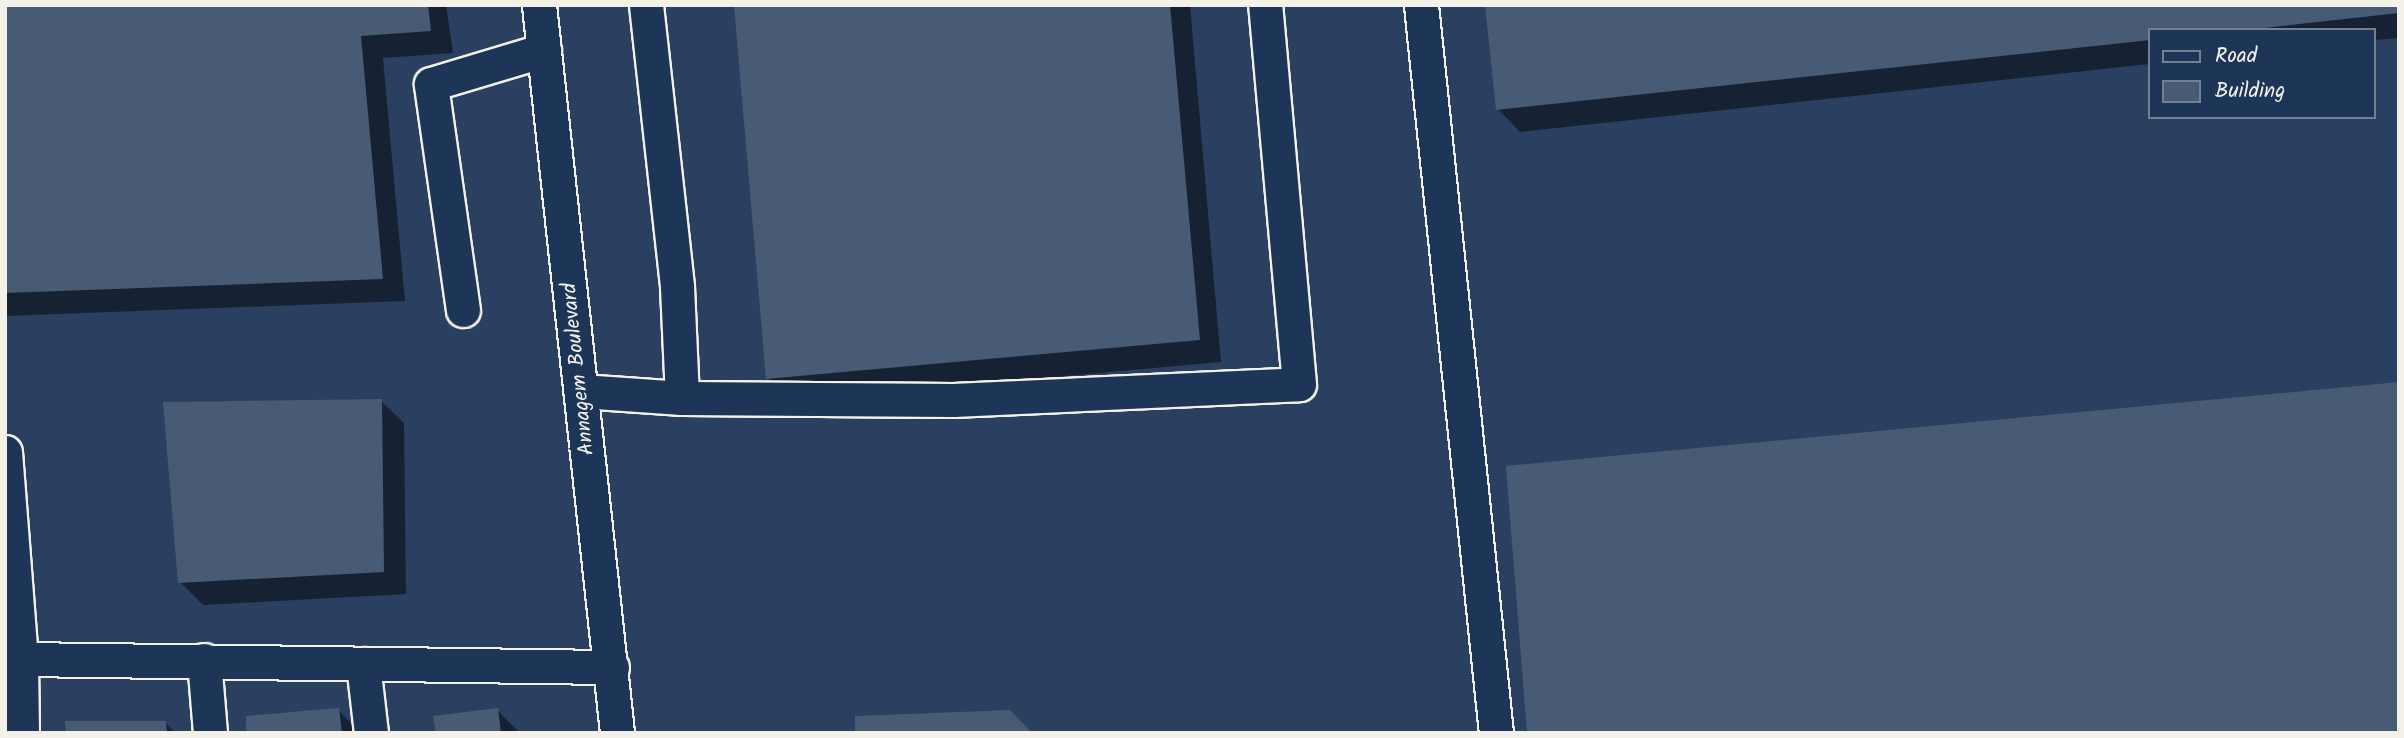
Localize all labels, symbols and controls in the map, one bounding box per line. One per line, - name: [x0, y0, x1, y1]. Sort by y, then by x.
- legend: [2148, 28, 2376, 119]
- text: Road: [2215, 40, 2257, 73]
- text: Building: [2215, 75, 2285, 108]
- street label: Annagem Boulevard: [557, 282, 601, 456]

